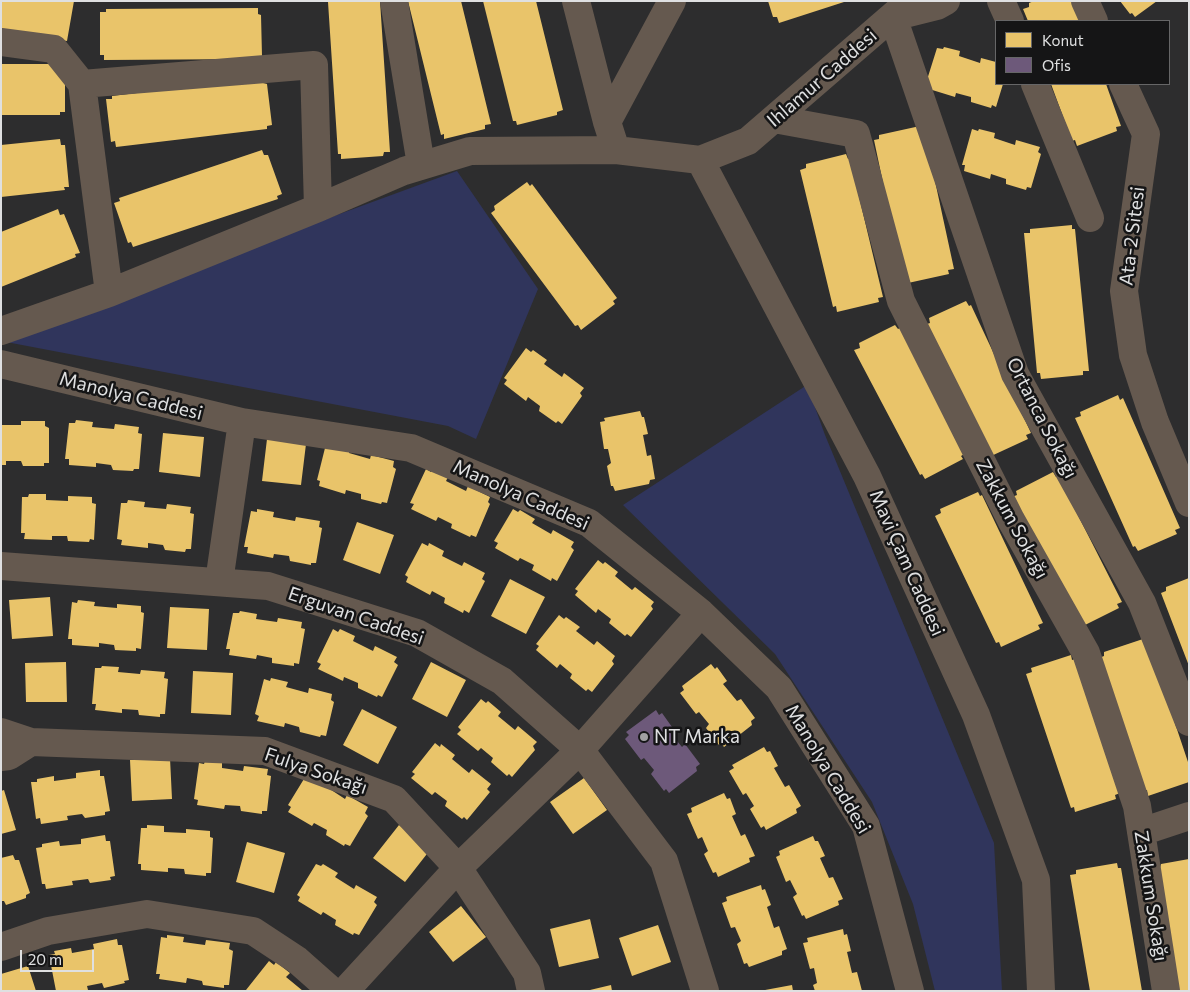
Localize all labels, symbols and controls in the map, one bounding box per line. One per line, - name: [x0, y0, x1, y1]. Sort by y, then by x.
- legend: [995, 20, 1170, 85]
- street label: Ihlamur Caddesi: [763, 24, 881, 132]
- text: Konut: [1042, 31, 1084, 49]
- text: Ofis: [1042, 56, 1071, 74]
- street label: Ata-2 Sitesi: [1115, 185, 1149, 287]
- street label: Ortanca Sokağı: [1002, 354, 1082, 482]
- street label: Manolya Caddesi: [57, 367, 205, 425]
- street label: Manolya Caddesi: [449, 455, 593, 535]
- street label: Zakkum Sokağı: [971, 455, 1053, 583]
- street label: Mavi Çam Caddesi: [865, 486, 949, 640]
- street label: Erguvan Caddesi: [285, 582, 427, 650]
- street label: Manolya Caddesi: [780, 700, 876, 838]
- place label: NT Marka: [654, 726, 740, 748]
- marker: NT Marka: [638, 731, 650, 743]
- street label: Fulya Sokağı: [262, 743, 370, 799]
- street label: Zakkum Sokağı: [1129, 829, 1173, 963]
- scale bar: [22, 940, 96, 972]
- text: 20 m: [28, 950, 62, 968]

